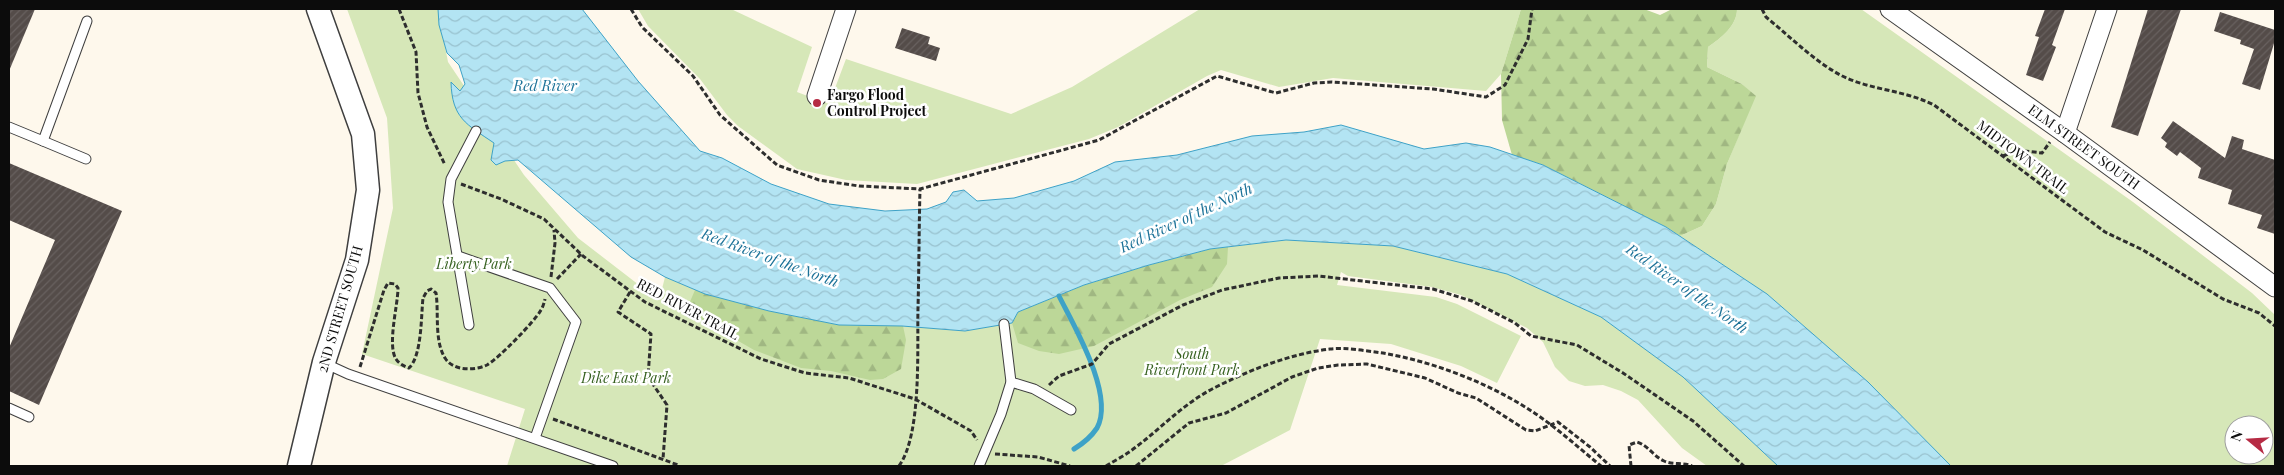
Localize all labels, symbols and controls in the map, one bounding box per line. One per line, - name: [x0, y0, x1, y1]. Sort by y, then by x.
- water label: Red River: [512, 75, 577, 95]
- place label: Fargo Flood Control Project: [827, 85, 926, 120]
- marker: Fargo Flood Control Project: [811, 97, 823, 109]
- street label: ELM STREET SOUTH: [2025, 100, 2144, 194]
- street label: MIDTOWN TRAIL: [1973, 116, 2073, 198]
- water label: Red River of the North: [1115, 178, 1255, 257]
- water label: Red River of the North: [698, 223, 841, 291]
- water label: Red River of the North: [1622, 238, 1752, 338]
- street label: 2ND STREET SOUTH: [312, 243, 367, 375]
- park label: Liberty Park: [435, 254, 512, 273]
- street label: RED RIVER TRAIL: [634, 273, 743, 344]
- park label: South Riverfront Park: [1144, 344, 1239, 379]
- park label: Dike East Park: [580, 368, 671, 387]
- north arrow: [2224, 415, 2274, 465]
- text: N: [2226, 428, 2247, 444]

